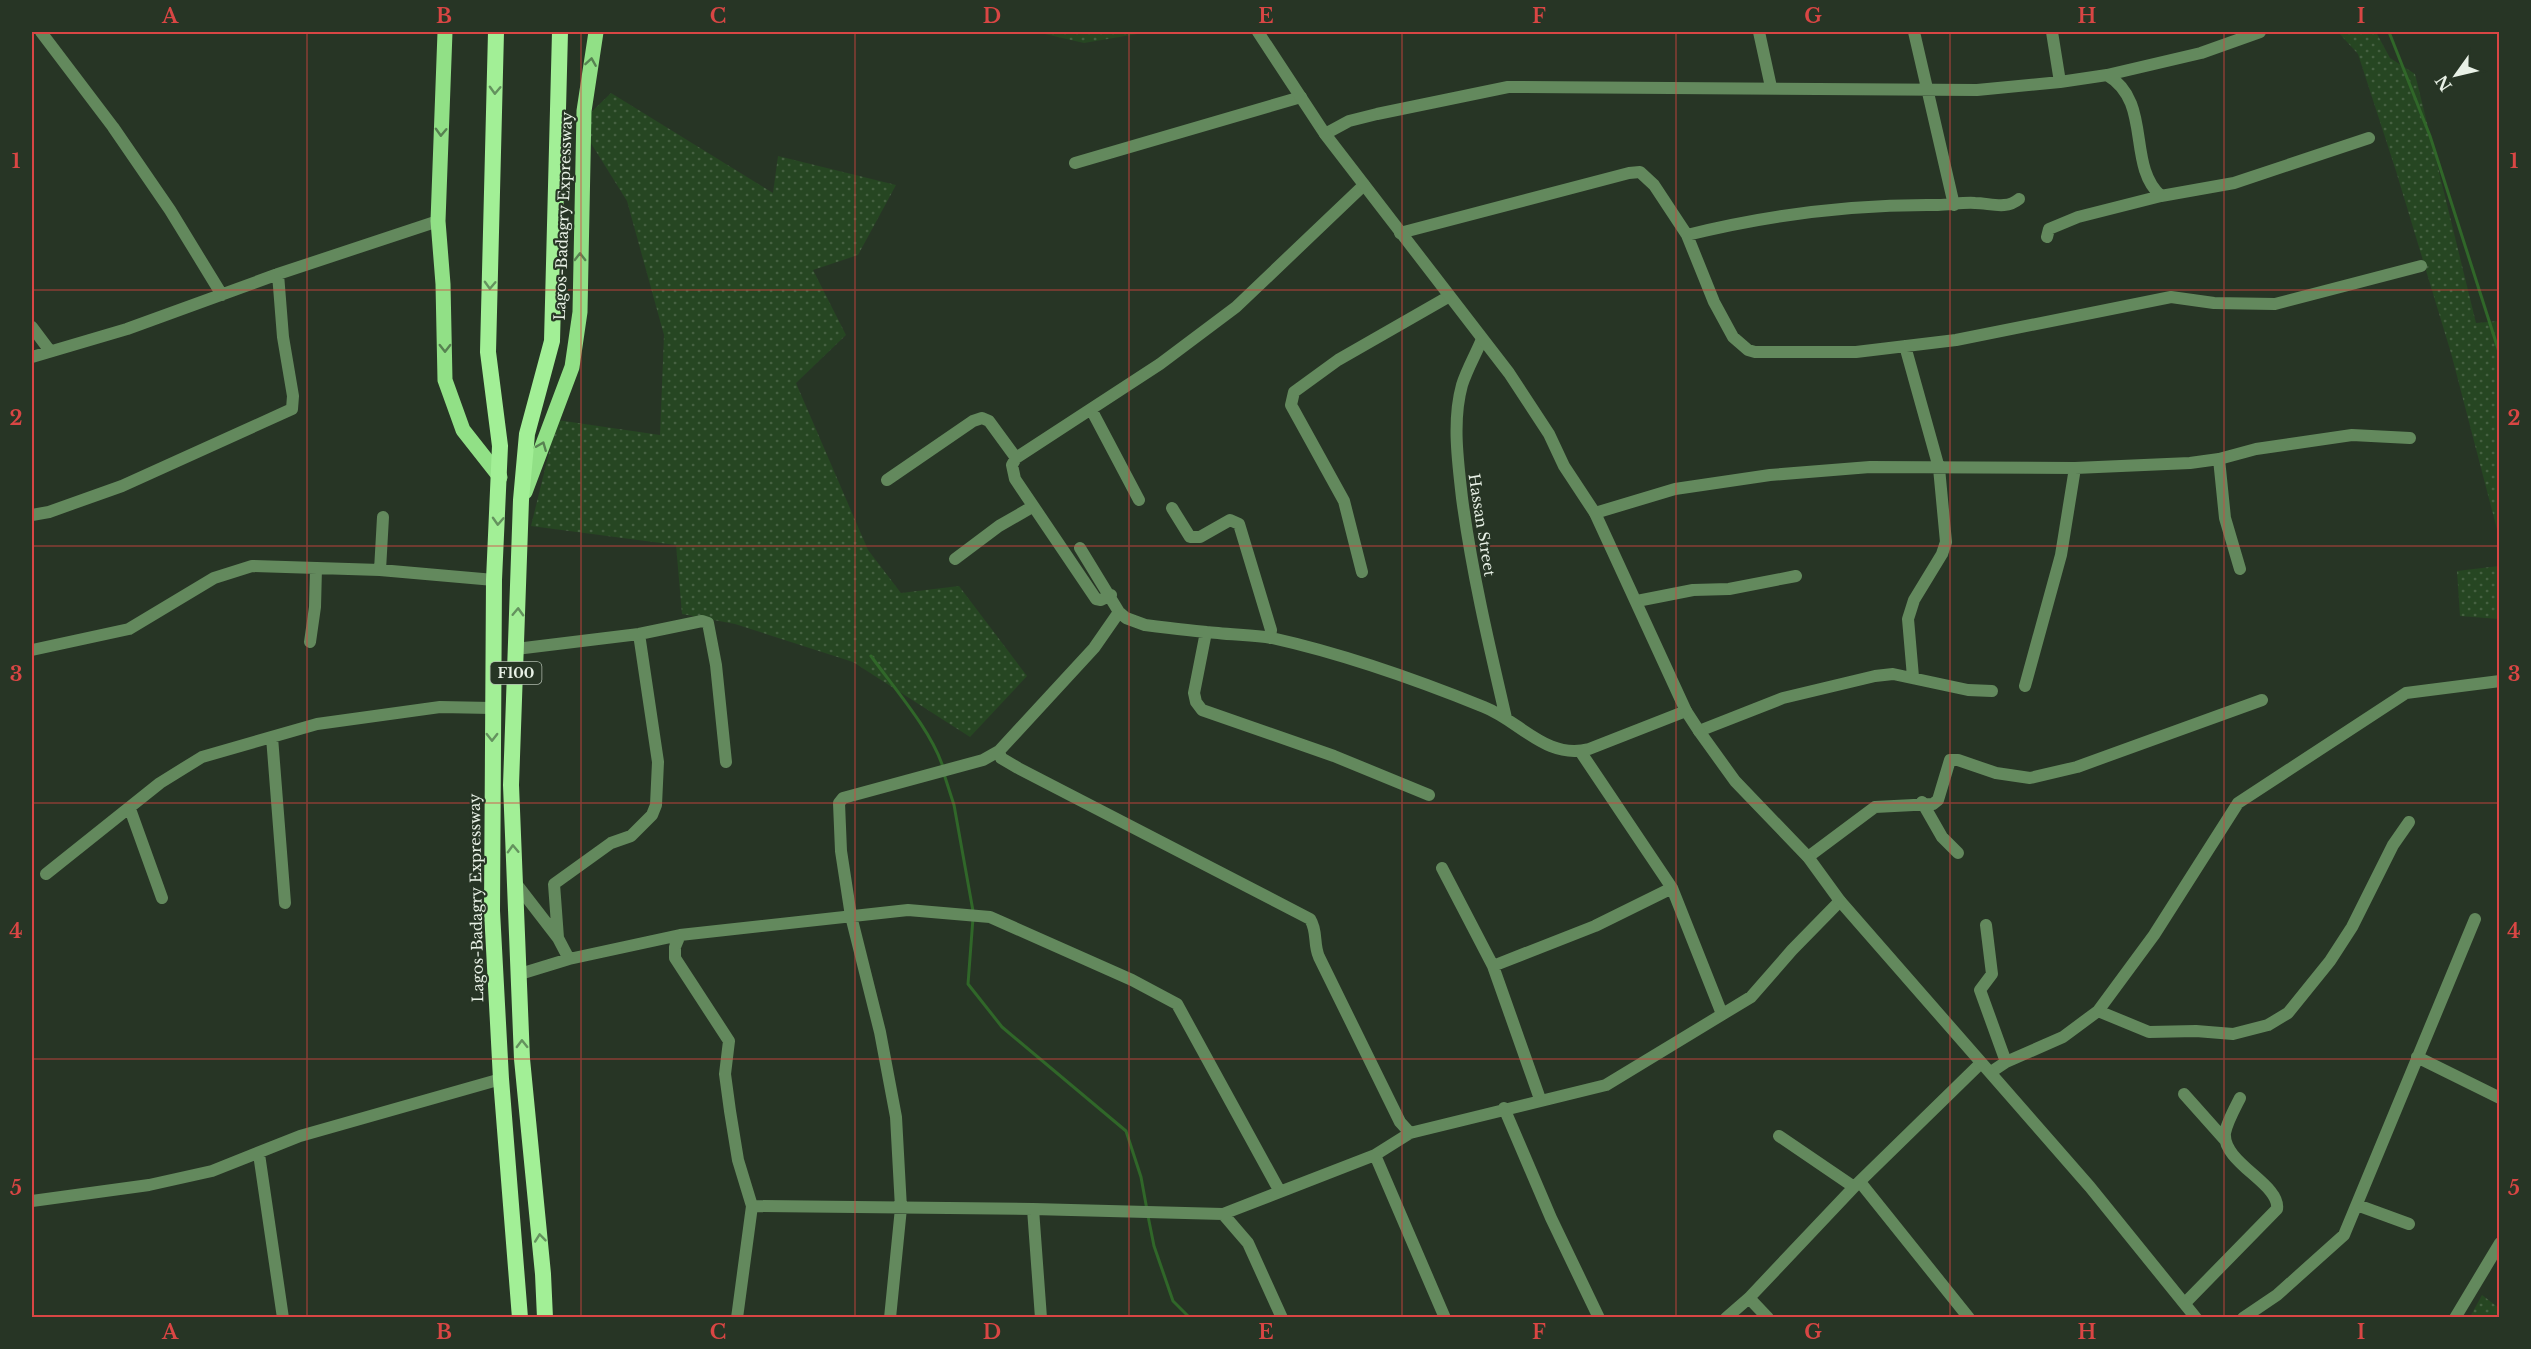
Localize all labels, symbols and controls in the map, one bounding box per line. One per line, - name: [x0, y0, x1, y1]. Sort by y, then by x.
- text: A: [161, 4, 179, 28]
- text: B: [436, 4, 452, 28]
- text: C: [710, 4, 726, 28]
- text: D: [983, 4, 1001, 28]
- text: E: [1258, 4, 1274, 28]
- text: F: [1532, 4, 1546, 28]
- text: G: [1804, 4, 1822, 28]
- text: H: [2078, 4, 2097, 28]
- text: I: [2357, 4, 2365, 28]
- north arrow: [2426, 45, 2486, 105]
- one-way arrow: [585, 58, 597, 67]
- text: N: [2431, 72, 2456, 95]
- one-way arrow: [489, 85, 501, 94]
- street label: Lagos-Badagry Expressway: [550, 111, 576, 321]
- one-way arrow: [435, 127, 448, 136]
- text: 1: [12, 149, 21, 173]
- text: 1: [2510, 149, 2519, 173]
- one-way arrow: [574, 252, 586, 261]
- one-way arrow: [483, 280, 496, 289]
- one-way arrow: [439, 343, 451, 352]
- text: 2: [9, 406, 23, 430]
- text: 2: [2507, 406, 2521, 430]
- one-way arrow: [535, 441, 548, 451]
- street label: Hassan Street: [1464, 472, 1500, 578]
- one-way arrow: [491, 516, 504, 525]
- one-way arrow: [511, 608, 524, 617]
- text: 3: [10, 662, 22, 686]
- road number: F100: [490, 662, 542, 684]
- text: 3: [2508, 662, 2520, 686]
- one-way arrow: [486, 732, 498, 741]
- street label: Lagos-Badagry Expressway: [465, 793, 487, 1003]
- one-way arrow: [507, 845, 520, 854]
- text: 4: [9, 919, 23, 943]
- text: 4: [2507, 919, 2521, 943]
- one-way arrow: [516, 1040, 528, 1049]
- text: 5: [10, 1176, 22, 1200]
- text: 5: [2508, 1176, 2520, 1200]
- one-way arrow: [534, 1234, 547, 1243]
- text: A: [161, 1320, 179, 1344]
- text: B: [436, 1320, 452, 1344]
- text: C: [710, 1320, 726, 1344]
- text: D: [983, 1320, 1001, 1344]
- text: E: [1258, 1320, 1274, 1344]
- text: F: [1532, 1320, 1546, 1344]
- text: G: [1804, 1320, 1822, 1344]
- text: H: [2078, 1320, 2097, 1344]
- text: I: [2357, 1320, 2365, 1344]

